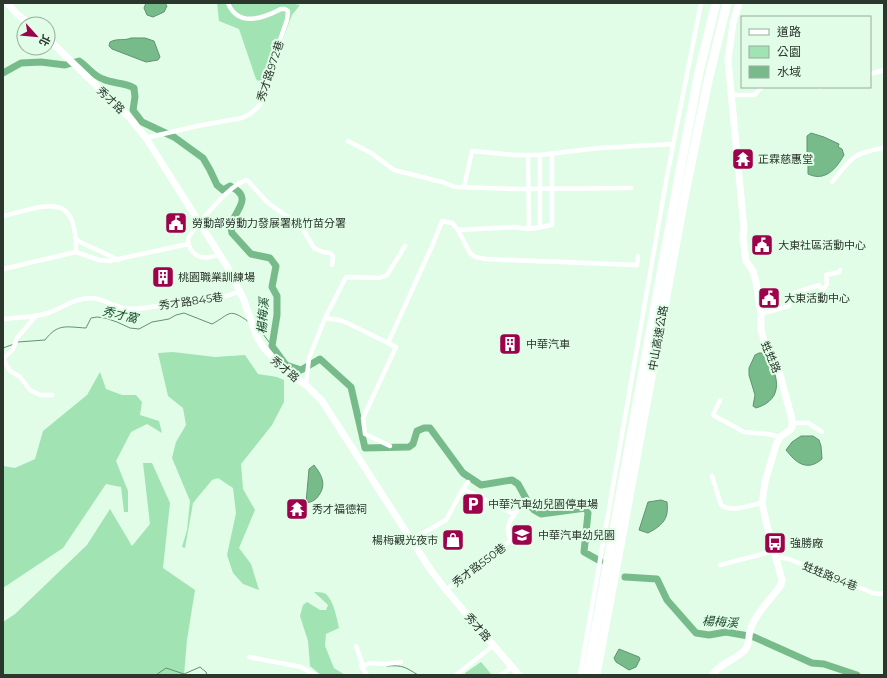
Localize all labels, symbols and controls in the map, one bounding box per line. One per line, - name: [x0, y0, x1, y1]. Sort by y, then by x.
- north arrow: [16, 16, 56, 56]
- legend: [741, 16, 871, 88]
- text: 道路: [777, 24, 801, 39]
- text: 北: [36, 32, 54, 49]
- street label: 秀才路972巷: [254, 39, 286, 103]
- text: 公園: [777, 44, 801, 59]
- text: 水域: [777, 64, 801, 79]
- street label: 秀才路: [94, 84, 128, 116]
- temple icon: 正霖慈惠堂: [730, 146, 756, 172]
- place label: 正霖慈惠堂: [758, 152, 813, 166]
- public building icon: 勞動部勞動力發展署桃竹苗分署: [163, 210, 189, 236]
- place label: 勞動部勞動力發展署桃竹苗分署: [192, 216, 346, 230]
- public building icon: 大東社區活動中心: [749, 232, 775, 258]
- place label: 大東社區活動中心: [778, 238, 866, 252]
- building icon: 桃園職業訓練場: [150, 264, 176, 290]
- place label: 桃園職業訓練場: [178, 270, 255, 284]
- public building icon: 大東活動中心: [756, 285, 782, 311]
- street label: 秀才路845巷: [158, 290, 224, 312]
- place label: 大東活動中心: [784, 291, 850, 305]
- water label: 楊梅溪: [254, 295, 271, 334]
- water label: 秀才窩: [101, 303, 141, 326]
- street label: 中山高速公路: [645, 304, 671, 372]
- building icon: 中華汽車: [497, 331, 523, 357]
- place label: 中華汽車: [526, 337, 570, 351]
- street label: 甡甡路: [758, 339, 784, 375]
- street label: 秀才路: [268, 353, 302, 385]
- parking icon: 中華汽車幼兒園停車場: [460, 491, 486, 517]
- temple icon: 秀才福德祠: [284, 496, 310, 522]
- place label: 中華汽車幼兒園停車場: [488, 497, 598, 511]
- place label: 秀才福德祠: [312, 502, 367, 516]
- school or university icon: 中華汽車幼兒園: [509, 522, 535, 548]
- shop icon: 楊梅觀光夜市: [440, 527, 466, 553]
- place label: 中華汽車幼兒園: [538, 528, 615, 542]
- bus stop icon: 強勝廠: [762, 530, 788, 556]
- place label: 楊梅觀光夜市: [372, 533, 438, 547]
- place label: 強勝廠: [790, 536, 823, 550]
- street label: 秀才路550巷: [449, 540, 509, 590]
- street label: 甡甡路94巷: [800, 559, 860, 593]
- street label: 秀才路: [462, 610, 494, 644]
- water label: 楊梅溪: [702, 613, 741, 630]

